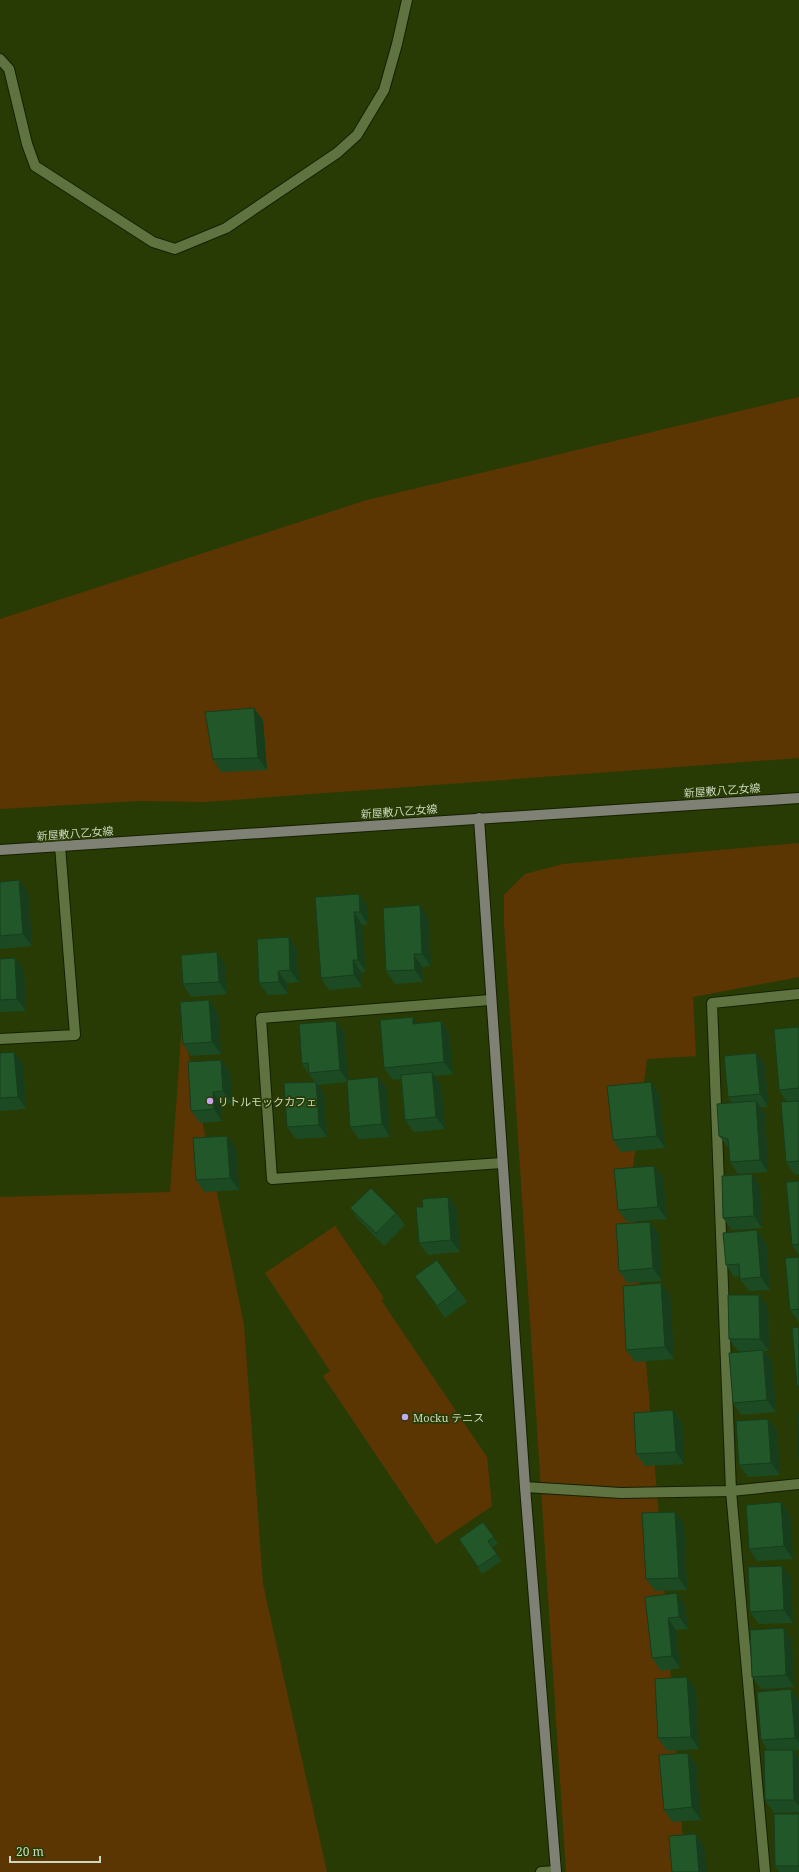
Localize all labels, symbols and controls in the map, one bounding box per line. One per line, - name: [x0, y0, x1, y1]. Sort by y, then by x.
- street label: 新屋敷八乙女線: [683, 780, 761, 800]
- street label: 新屋敷八乙女線: [360, 801, 438, 821]
- street label: 新屋敷八乙女線: [36, 823, 114, 843]
- place label: リトルモックカフェ: [218, 1094, 317, 1109]
- marker: リトルモックカフェ: [205, 1096, 215, 1106]
- place label: Mocku テニス: [413, 1410, 484, 1425]
- marker: Mocku テニス: [400, 1412, 410, 1422]
- scale bar: [10, 1838, 100, 1864]
- text: 20 m: [16, 1843, 44, 1860]

